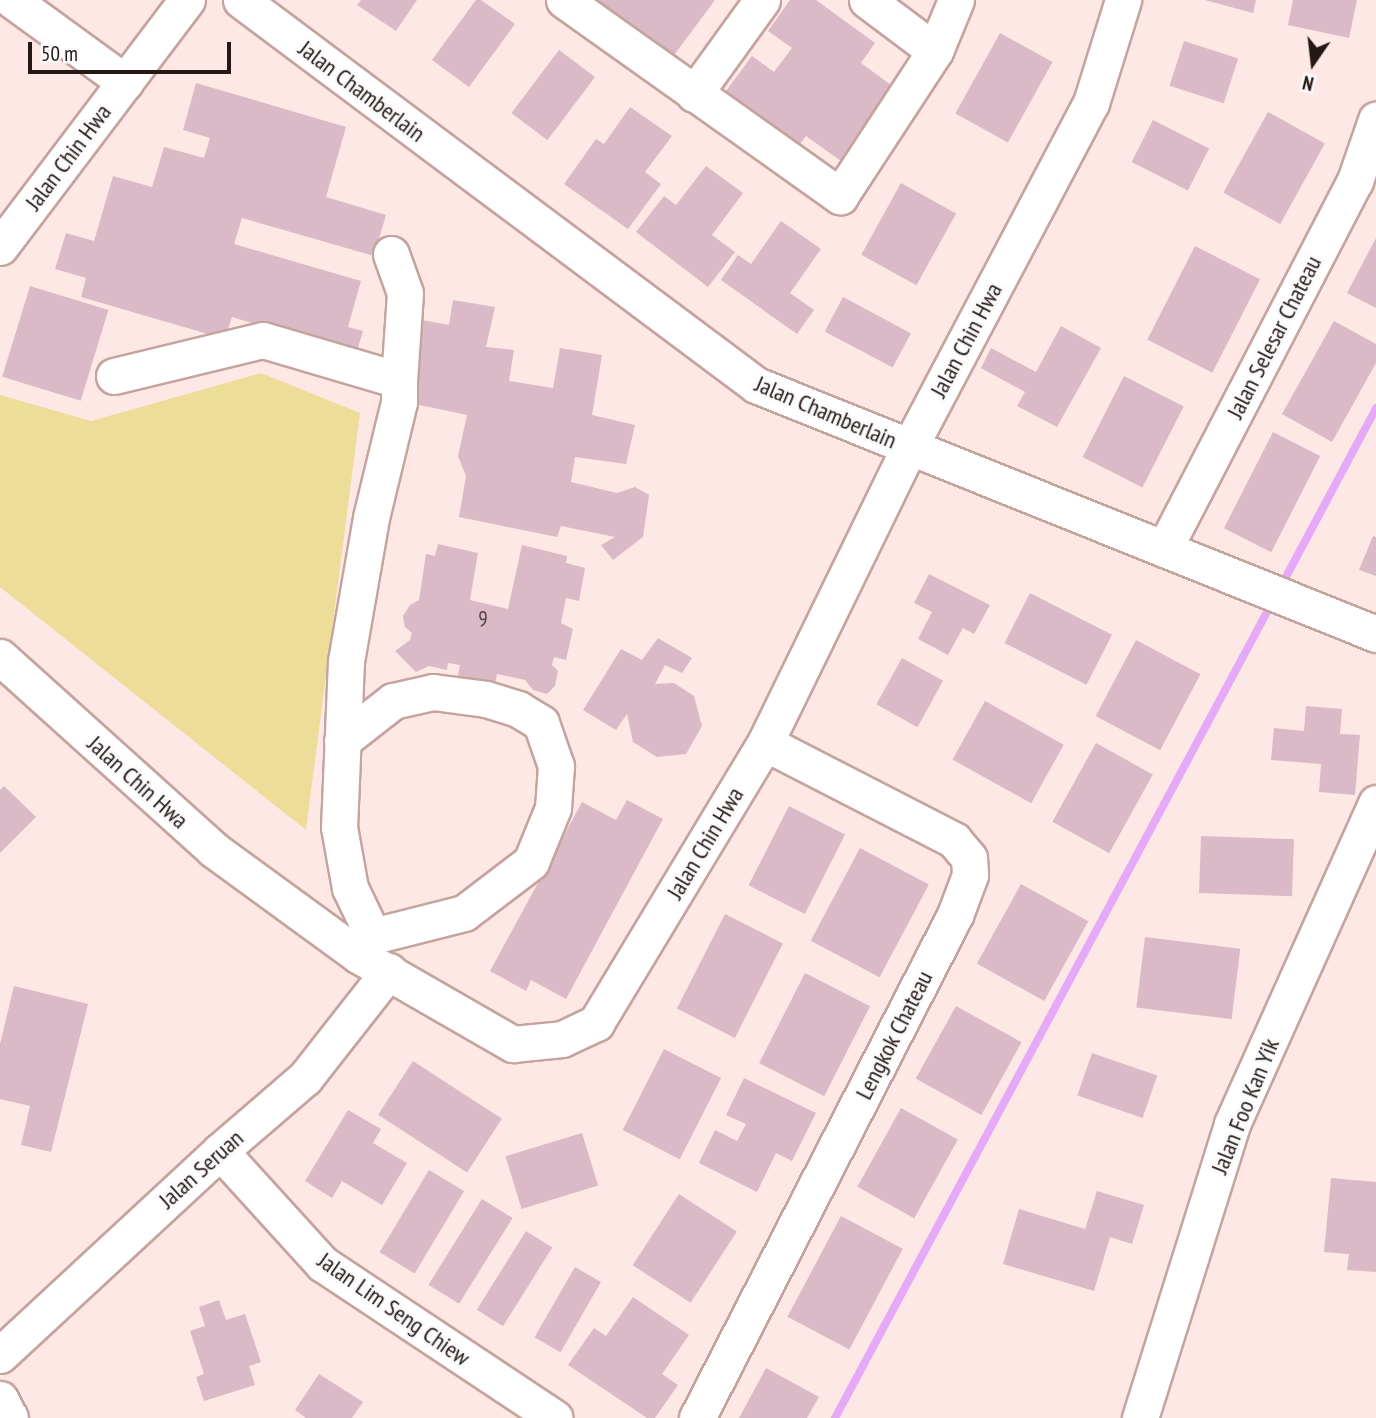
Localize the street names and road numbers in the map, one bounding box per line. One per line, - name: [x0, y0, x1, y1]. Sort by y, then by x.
- street label: Jalan Chamberlain: [293, 34, 431, 148]
- street label: Jalan Chin Hwa: [19, 98, 117, 216]
- street label: Jalan Selesar Chateau: [1221, 251, 1327, 423]
- street label: Jalan Chin Hwa: [924, 278, 1008, 402]
- street label: Jalan Chamberlain: [751, 369, 901, 455]
- street label: Jalan Chin Hwa: [82, 729, 194, 835]
- street label: Jalan Chin Hwa: [660, 782, 750, 904]
- street label: Lengkok Chateau: [849, 966, 939, 1104]
- street label: Jalan Foo Kan Yik: [1205, 1034, 1285, 1178]
- street label: Jalan Seruan: [153, 1124, 249, 1214]
- street label: Jalan Lim Seng Chiew: [312, 1246, 476, 1372]

